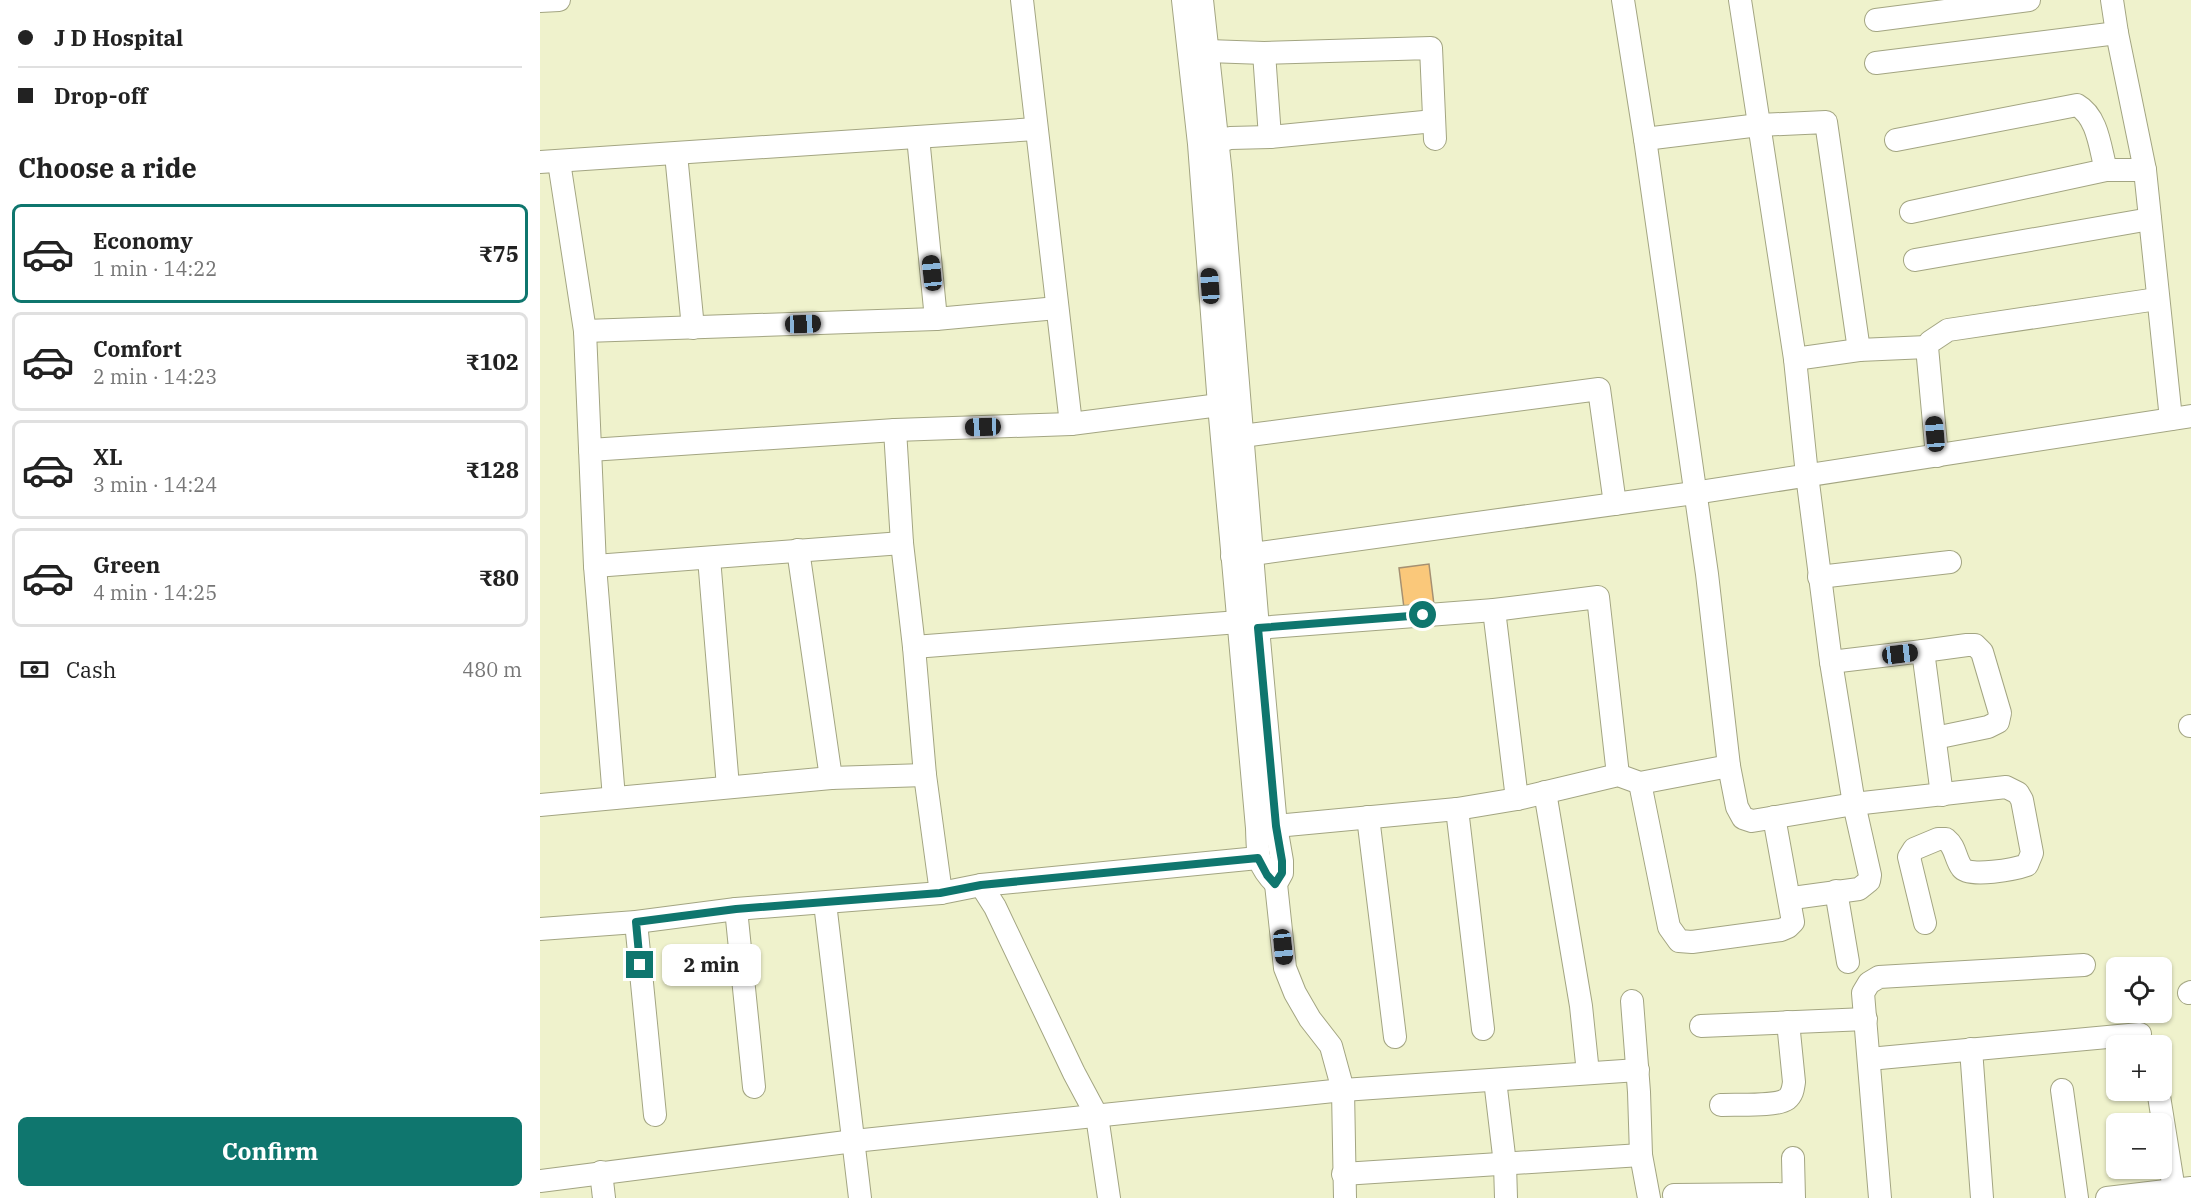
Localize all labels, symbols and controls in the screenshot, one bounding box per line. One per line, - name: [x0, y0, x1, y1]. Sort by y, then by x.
- text: J D Hospital: [54, 23, 183, 52]
- text: Drop-off: [54, 81, 148, 110]
- text: Choose a ride: [18, 150, 197, 185]
- text: Economy: [93, 226, 193, 255]
- icon: car: [21, 227, 75, 281]
- text: ₹75: [478, 239, 519, 268]
- car: [921, 254, 943, 292]
- text: 1 min · 14:22: [93, 255, 217, 282]
- car: [1200, 267, 1220, 305]
- car: [785, 314, 821, 334]
- text: Comfort: [93, 334, 182, 363]
- icon: car: [21, 335, 75, 389]
- text: ₹102: [465, 347, 519, 376]
- text: 2 min · 14:23: [93, 363, 217, 390]
- car: [1924, 415, 1946, 453]
- car: [965, 417, 1001, 437]
- text: XL: [93, 442, 123, 471]
- icon: car: [21, 443, 75, 497]
- text: ₹128: [465, 455, 519, 484]
- text: 3 min · 14:24: [93, 471, 217, 498]
- text: Green: [93, 550, 160, 579]
- icon: car: [21, 551, 75, 605]
- text: ₹80: [478, 563, 519, 592]
- text: 4 min · 14:25: [93, 579, 217, 606]
- route start: [1409, 601, 1436, 628]
- car: [1881, 643, 1919, 665]
- icon: cash: [18, 653, 51, 686]
- text: Cash: [66, 655, 117, 684]
- text: 480 m: [462, 656, 522, 683]
- car: [1272, 928, 1294, 966]
- callout: 2 min: [661, 944, 760, 986]
- route end: [626, 951, 653, 978]
- text: 2 min: [684, 951, 740, 978]
- map controls: [2106, 957, 2172, 1179]
- button: locate: [2106, 957, 2172, 1023]
- button: +: [2106, 1035, 2172, 1101]
- button: −: [2106, 1113, 2172, 1179]
- button: Confirm: [18, 1117, 522, 1186]

